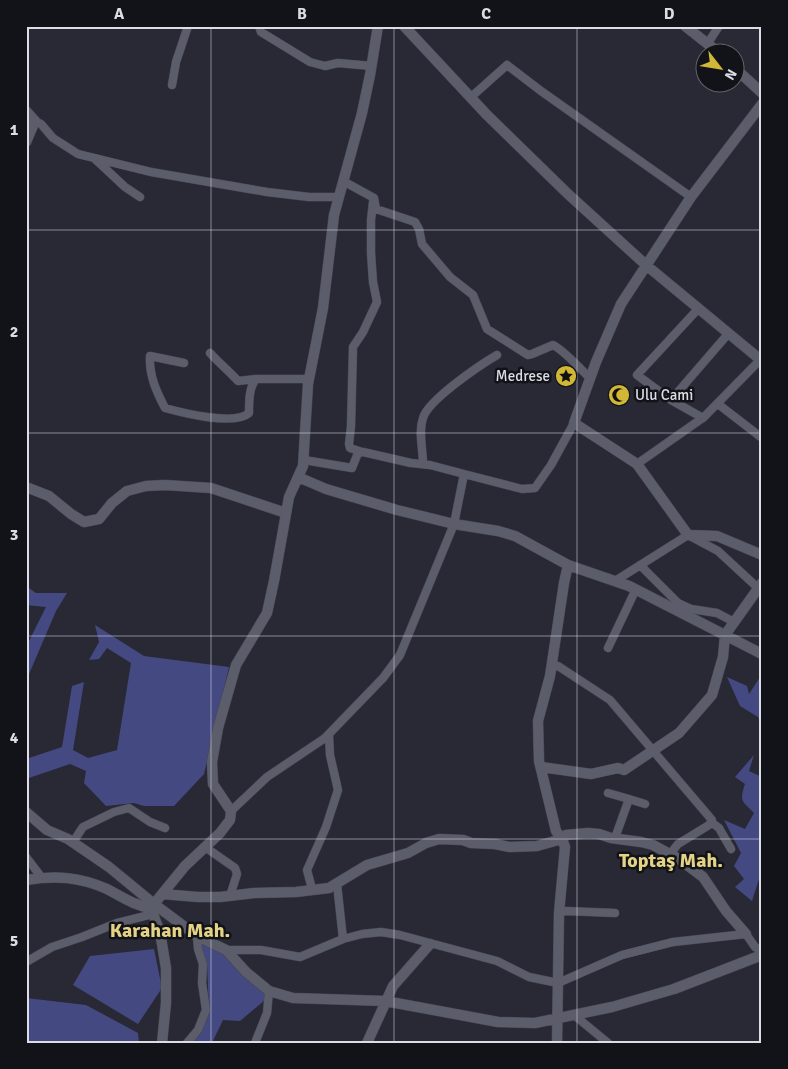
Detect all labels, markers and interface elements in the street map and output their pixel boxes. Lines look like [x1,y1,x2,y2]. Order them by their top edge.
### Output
text: A [114,4,125,24]
text: B [297,4,307,24]
text: C [481,4,491,24]
text: D [664,4,675,24]
north arrow [696,42,746,92]
text: N [721,66,741,83]
text: 1 [10,120,19,140]
text: 2 [10,322,18,342]
place icon: Medrese [554,364,578,388]
place label: Medrese [496,367,550,385]
mosque icon: Ulu Cami [607,383,631,407]
place label: Ulu Cami [635,386,693,404]
text: 3 [10,525,18,545]
text: 4 [10,728,19,748]
district label: Toptaş Mah. [619,848,723,873]
district label: Karahan Mah. [110,918,230,943]
text: 5 [10,931,18,951]

